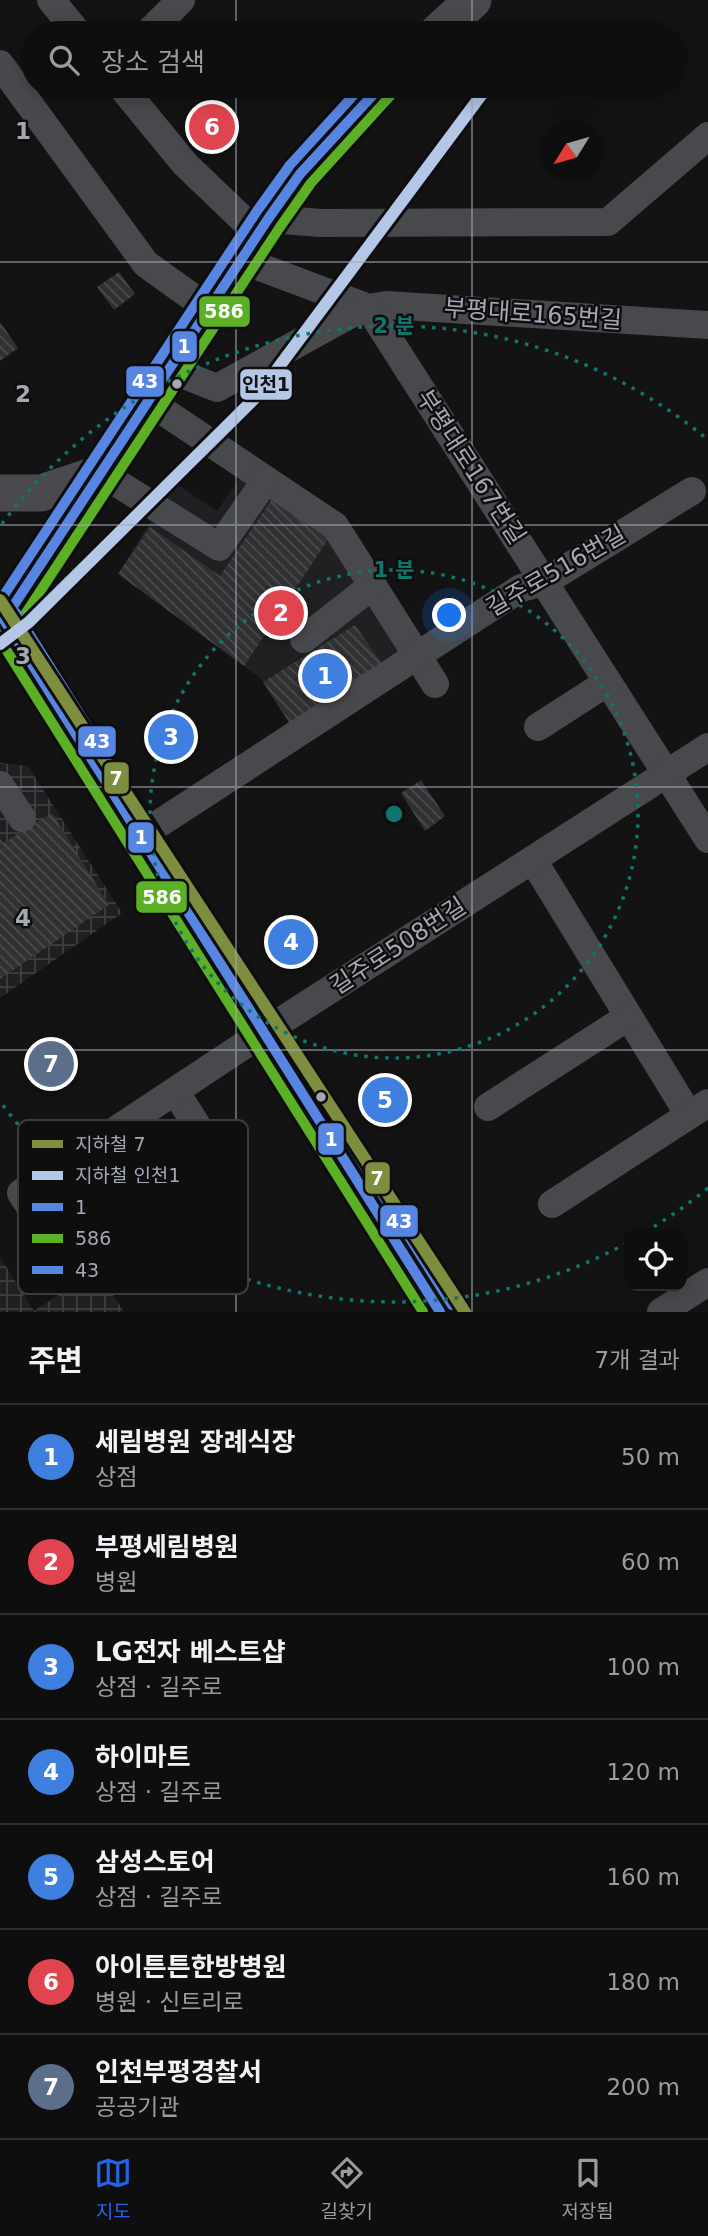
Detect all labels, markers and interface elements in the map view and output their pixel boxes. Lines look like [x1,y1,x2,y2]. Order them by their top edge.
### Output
search box [21,21,687,98]
icon: search [45,41,83,79]
text: 장소 검색 [101,47,205,77]
pin: 6 [189,101,235,153]
text: 1 [15,118,31,144]
north arrow [540,119,603,182]
street label: 부평대로165번길 [443,294,623,334]
line badge: 586 [198,295,251,328]
text: 586 [204,300,244,322]
text: 2 분 [373,314,415,338]
line badge: 1 [171,330,198,363]
text: 1 [177,335,191,357]
line badge: 43 [125,365,165,398]
line badge: 인천1 [239,368,293,401]
text: 43 [132,370,158,392]
text: 인천1 [242,373,290,395]
unlabelled marker [170,377,184,391]
text: 2 [15,381,31,407]
street label: 부평대로167번길 [411,385,531,549]
street label: 길주로516번길 [481,520,631,622]
text: 1 분 [373,558,415,582]
pin: 2 [258,587,304,639]
your location [432,598,466,632]
text: 3 [15,643,31,669]
pin: 1 [302,650,348,702]
pin: 3 [148,711,194,763]
line badge: 43 [77,725,117,758]
text: 43 [84,730,110,752]
line badge: 7 [103,761,130,795]
text: 7 [109,767,123,789]
centre of rings [382,802,406,826]
line badge: 1 [127,821,155,854]
text: 1 [134,826,148,848]
line badge: 586 [135,880,188,914]
text: 586 [142,886,182,908]
street label: 길주로508번길 [325,892,471,1000]
text: 4 [15,905,31,931]
pin: 4 [268,916,314,968]
pin: 7 [28,1038,74,1090]
pin: 5 [362,1074,408,1126]
unlabelled marker [314,1090,328,1104]
legend [18,1120,248,1294]
line badge: 1 [317,1122,345,1156]
text: 1 [324,1128,338,1150]
text: 지하철 7 [75,1133,146,1155]
line badge: 7 [364,1161,391,1195]
text: 지하철 인천1 [75,1164,181,1186]
text: 7 [370,1167,384,1189]
text: 1 [75,1196,87,1218]
line badge: 43 [379,1204,419,1238]
text: 43 [386,1210,412,1232]
text: 586 [75,1227,111,1249]
map controls [624,1228,687,1291]
button: locate [624,1228,687,1291]
text: 43 [75,1259,99,1281]
text: 주변 [28,1343,83,1378]
text: 7개 결과 [595,1347,680,1373]
text: 세림병원 장례식장 [95,1427,295,1457]
text: 1 [43,1444,59,1470]
text: 50 m [621,1444,680,1470]
text: 상점 [95,1464,137,1490]
text: 부평세림병원 [95,1532,239,1562]
text: 2 [43,1549,59,1575]
text: 60 m [621,1549,680,1575]
text: 병원 [95,1569,137,1595]
text: LG전자 베스트샵 [95,1637,285,1667]
text: 3 [43,1654,59,1680]
text: 100 m [606,1654,680,1680]
text: 상점 · 길주로 [95,1674,223,1700]
text: 하이마트 [95,1742,191,1772]
text: 4 [43,1759,59,1785]
text: 120 m [606,1759,680,1785]
text: 상점 · 길주로 [95,1779,223,1805]
text: 삼성스토어 [95,1847,215,1877]
text: 5 [43,1864,59,1890]
text: 160 m [606,1864,680,1890]
text: 상점 · 길주로 [95,1884,223,1910]
text: 아이튼튼한방병원 [95,1952,286,1982]
text: 6 [43,1969,59,1995]
text: 180 m [606,1969,680,1995]
text: 병원 · 신트리로 [95,1989,244,2015]
text: 인천부평경찰서 [95,2057,262,2087]
text: 7 [43,2074,59,2100]
text: 200 m [606,2074,680,2100]
text: 공공기관 [95,2094,180,2120]
tab: 지도 [94,2154,132,2223]
tab: 길찾기 [321,2154,373,2223]
tab: 저장됨 [561,2154,614,2223]

